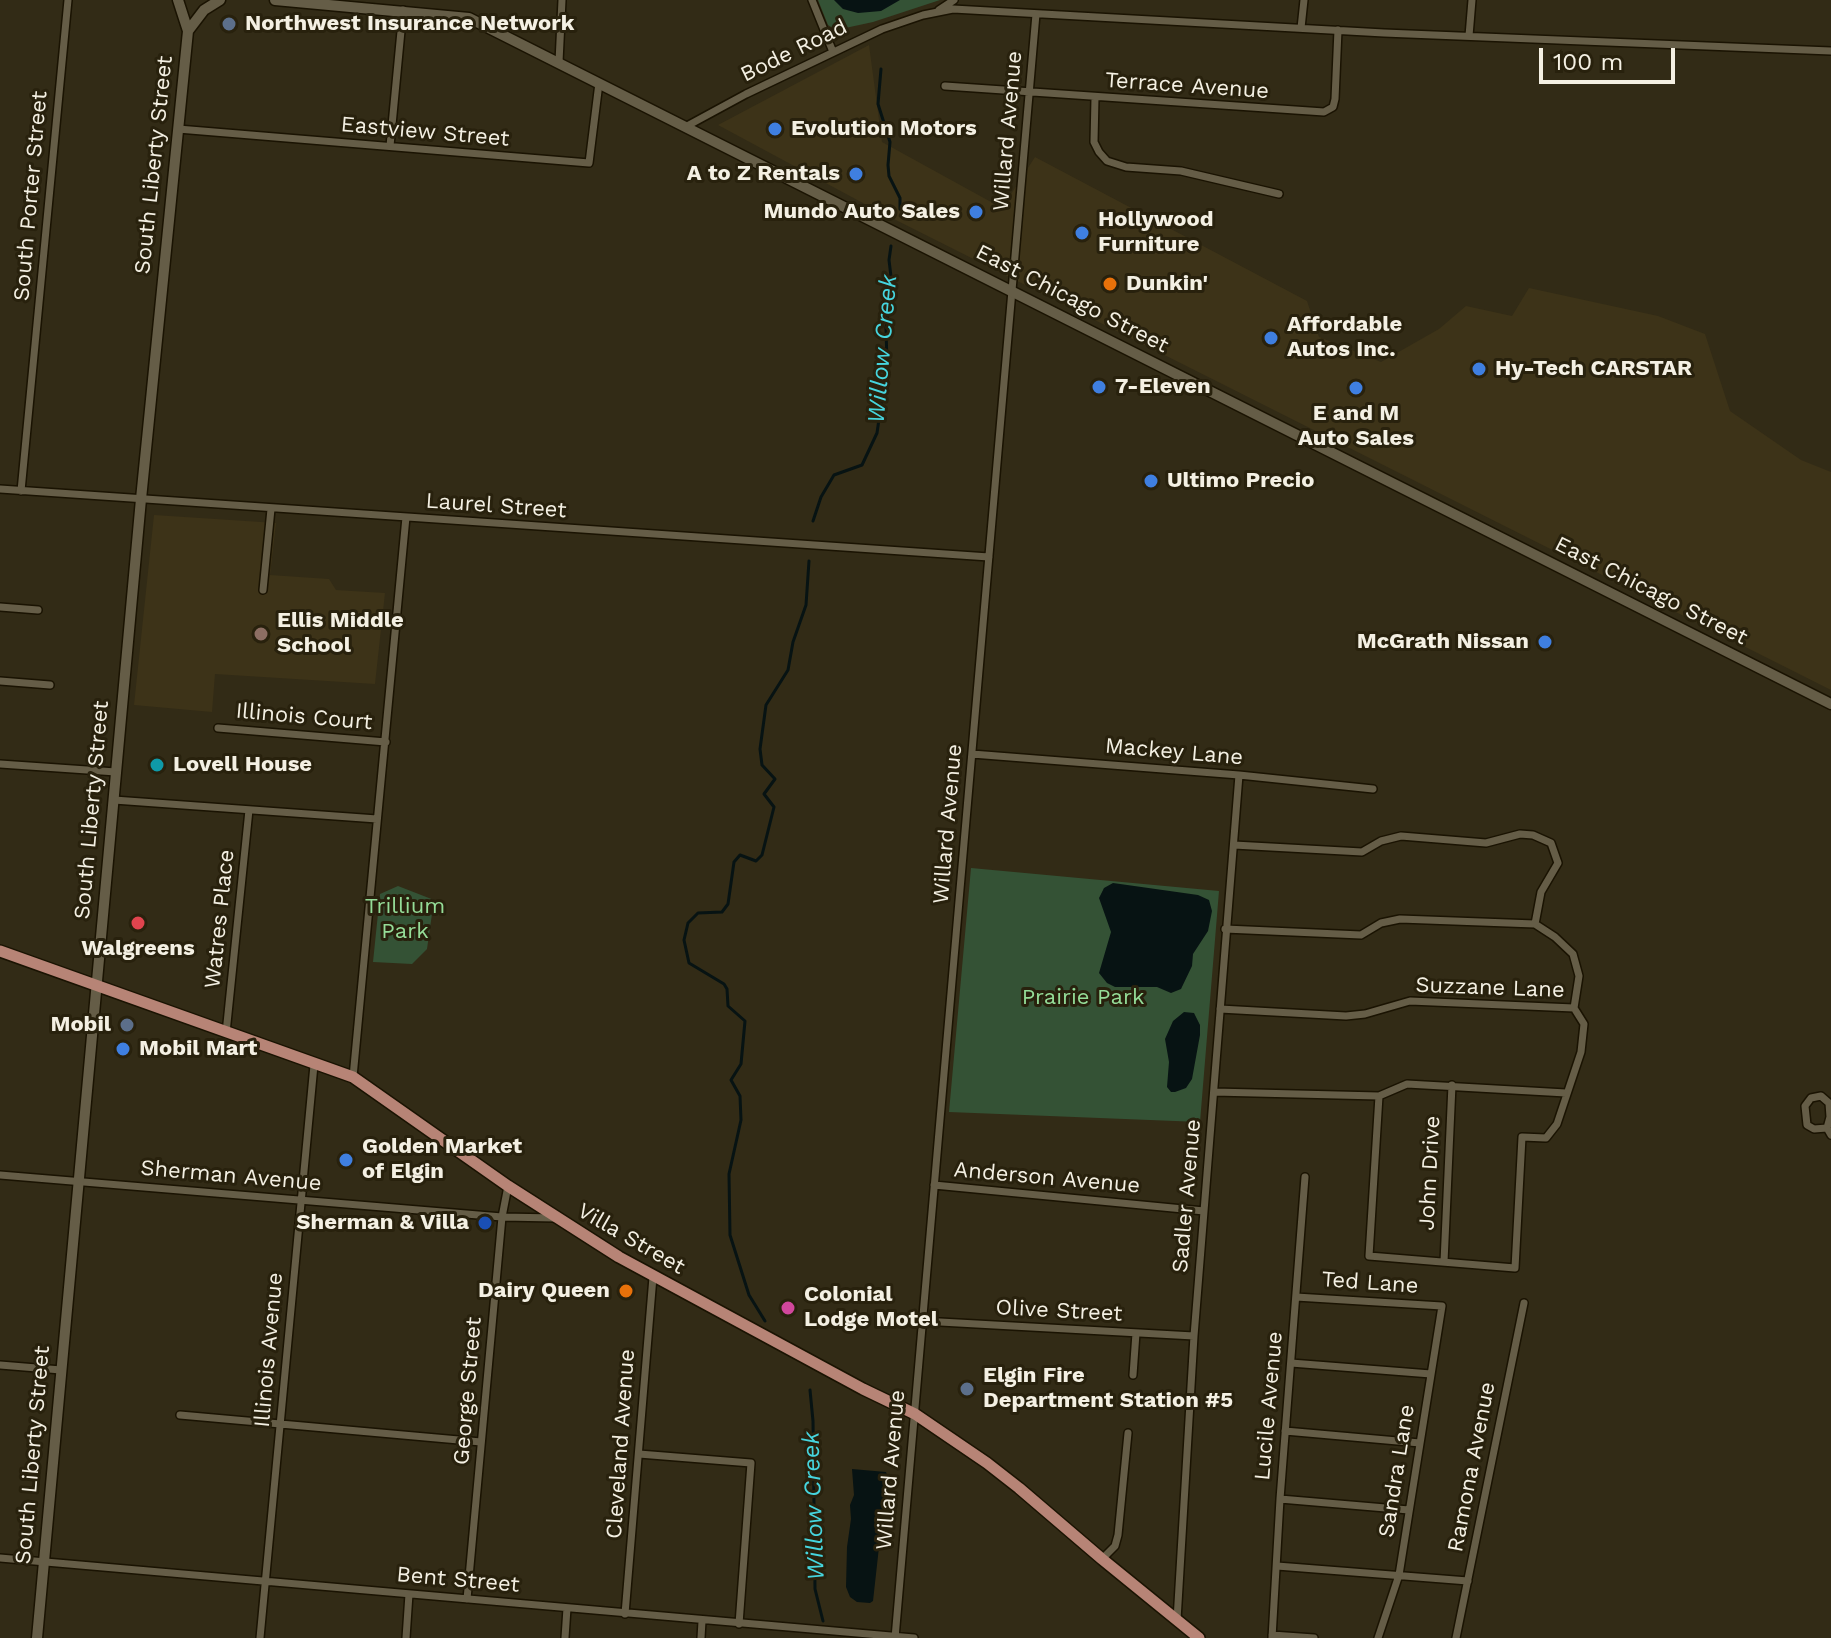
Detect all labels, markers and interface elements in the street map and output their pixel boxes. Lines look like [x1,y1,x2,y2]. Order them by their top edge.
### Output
place label: Northwest Insurance Network [245,11,574,37]
street label: Bode Road [736,14,852,88]
marker: Northwest Insurance Network [220,15,238,33]
scale bar [1543,32,1679,82]
text: 100 m [1553,48,1623,76]
street label: Willard Avenue [988,50,1028,212]
street label: South Liberty Street [129,55,179,275]
street label: Terrace Avenue [1104,67,1270,105]
street label: South Porter Street [9,90,53,302]
street label: Eastview Street [340,111,510,153]
place label: Evolution Motors [791,116,977,142]
marker: Evolution Motors [766,120,784,138]
place label: A to Z Rentals [687,161,840,187]
marker: A to Z Rentals [847,165,865,183]
place label: Mundo Auto Sales [764,199,960,225]
marker: Mundo Auto Sales [967,203,985,221]
place label: Hollywood Furniture [1098,207,1214,258]
marker: Hollywood Furniture [1073,224,1091,242]
street label: East Chicago Street [971,239,1173,359]
place label: Dunkin' [1126,271,1208,297]
water label: Willow Creek [862,273,904,425]
marker: Dunkin' [1101,275,1119,293]
place label: Affordable Autos Inc. [1287,312,1402,364]
marker: Affordable Autos Inc. [1262,329,1280,347]
place label: Hy-Tech CARSTAR [1495,356,1692,382]
marker: Hy-Tech CARSTAR [1470,360,1488,378]
place label: 7-Eleven [1115,374,1211,400]
marker: 7-Eleven [1090,378,1108,396]
marker: E and M Auto Sales [1347,379,1365,397]
place label: E and M Auto Sales [1298,401,1414,452]
place label: Ultimo Precio [1167,468,1314,494]
marker: Ultimo Precio [1142,472,1160,490]
street label: Laurel Street [425,488,567,524]
street label: East Chicago Street [1550,531,1752,651]
place label: Ellis Middle School [277,608,404,660]
marker: Ellis Middle School [252,625,270,643]
place label: McGrath Nissan [1357,629,1529,655]
marker: McGrath Nissan [1536,633,1554,651]
street label: Illinois Court [235,698,373,736]
street label: South Liberty Street [69,700,115,920]
street label: Mackey Lane [1104,733,1244,771]
street label: Willard Avenue [928,743,968,905]
place label: Lovell House [173,752,312,778]
marker: Lovell House [148,756,166,774]
street label: Watres Place [200,848,240,990]
park label: Trillium Park [365,894,445,946]
marker: Walgreens [129,914,147,932]
place label: Walgreens [81,936,195,962]
street label: Suzzane Lane [1415,972,1565,1004]
park label: Prairie Park [1022,985,1144,1011]
place label: Mobil [50,1012,111,1038]
marker: Mobil [118,1016,136,1034]
place label: Mobil Mart [139,1036,257,1062]
marker: Mobil Mart [114,1040,132,1058]
street label: John Drive [1414,1115,1446,1231]
street label: Sadler Avenue [1167,1118,1207,1274]
place label: Golden Market of Elgin [362,1134,522,1186]
marker: Golden Market of Elgin [337,1151,355,1169]
street label: Sherman Avenue [139,1155,323,1197]
street label: Anderson Avenue [953,1157,1141,1199]
street label: Villa Street [573,1198,689,1280]
place label: Sherman & Villa [296,1210,469,1236]
marker: Sherman & Villa [476,1214,494,1232]
street label: Ted Lane [1321,1266,1419,1300]
street label: Illinois Avenue [249,1272,289,1428]
place label: Dairy Queen [478,1278,610,1304]
marker: Dairy Queen [617,1282,635,1300]
place label: Colonial Lodge Motel [804,1282,938,1334]
street label: Olive Street [995,1294,1123,1328]
marker: Colonial Lodge Motel [779,1299,797,1317]
street label: George Street [448,1316,488,1466]
street label: Lucile Avenue [1249,1330,1289,1482]
street label: South Liberty Street [10,1345,56,1565]
street label: Cleveland Avenue [601,1348,641,1540]
place label: Elgin Fire Department Station #5 [983,1363,1233,1414]
marker: Elgin Fire Department Station #5 [958,1380,976,1398]
street label: Ramona Avenue [1443,1380,1501,1554]
street label: Willard Avenue [871,1389,911,1551]
street label: Sandra Lane [1373,1403,1421,1539]
water label: Willow Creek [797,1431,831,1581]
street label: Bent Street [395,1561,521,1599]

